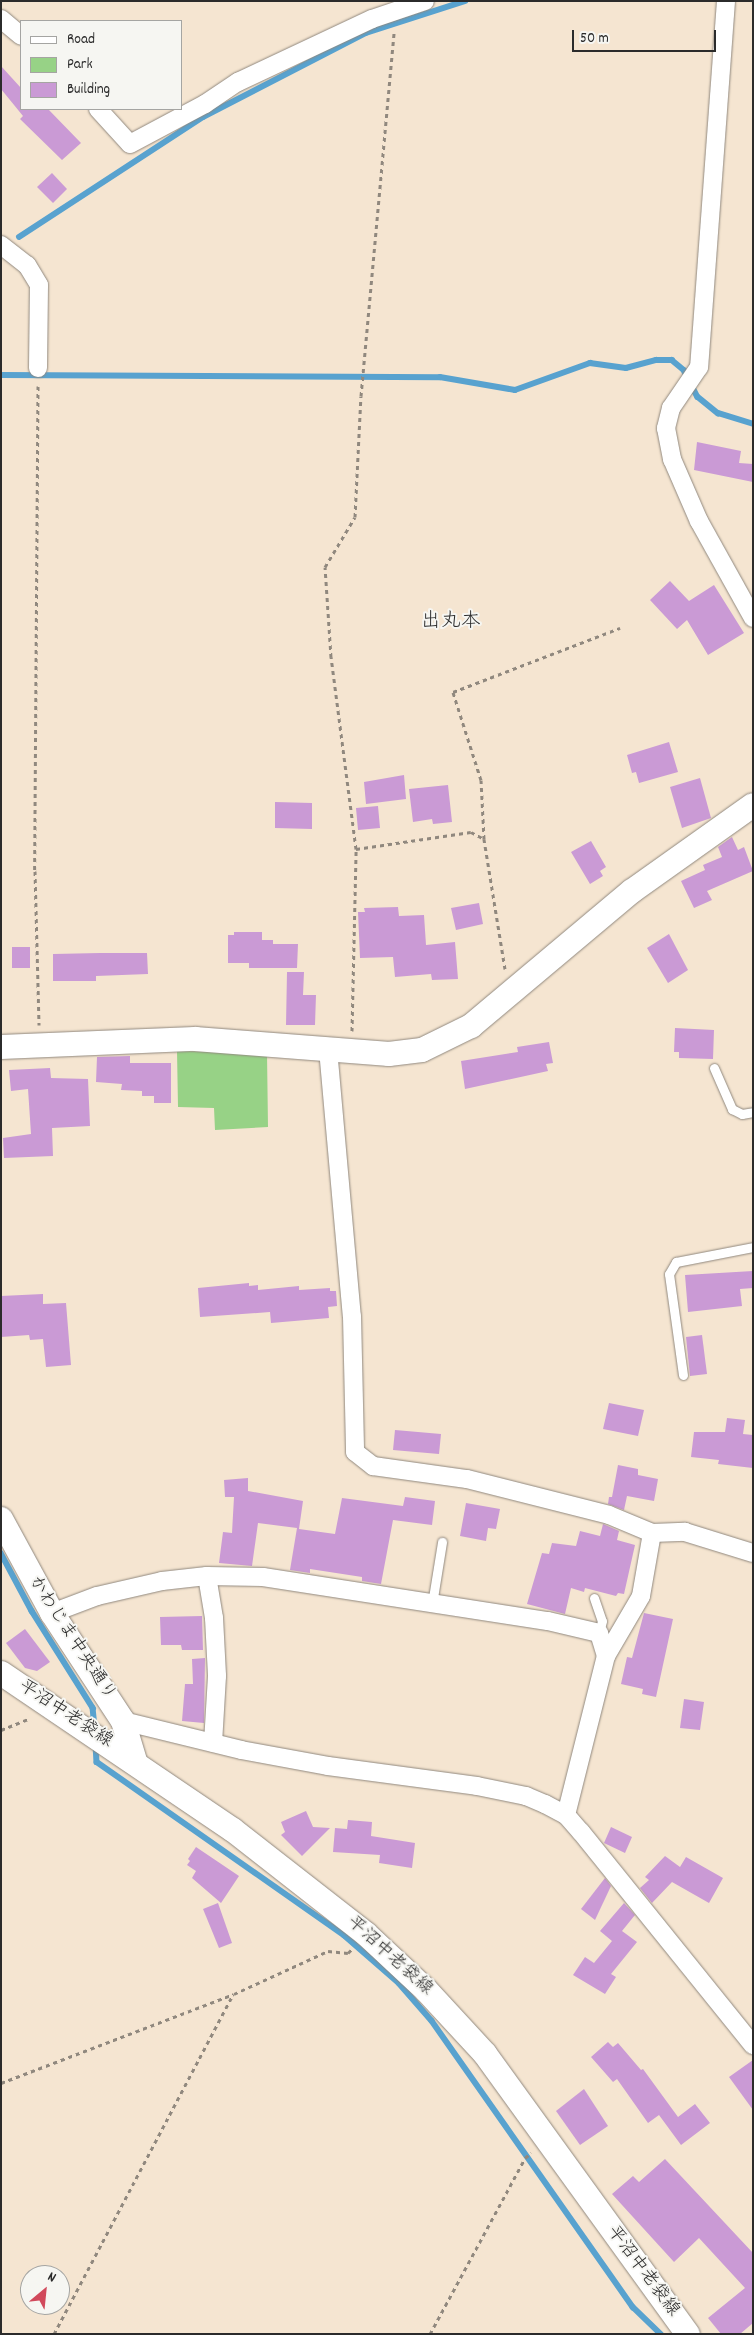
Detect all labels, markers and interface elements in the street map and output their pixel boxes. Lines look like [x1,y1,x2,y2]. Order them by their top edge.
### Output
legend [20,20,182,110]
scale bar [574,20,718,52]
text: 50 m [580,28,609,50]
text: Road [67,29,95,51]
text: Park [67,54,93,76]
text: Building [67,79,110,101]
district label: 出丸本 [421,610,481,634]
street label: かわじま中央通り [23,1573,119,1705]
street label: 平沼中老袋線 [14,1677,116,1753]
street label: 平沼中老袋線 [342,1913,436,2001]
street label: 平沼中老袋線 [601,2222,683,2322]
north arrow [20,2265,70,2315]
text: N [44,2267,59,2288]

